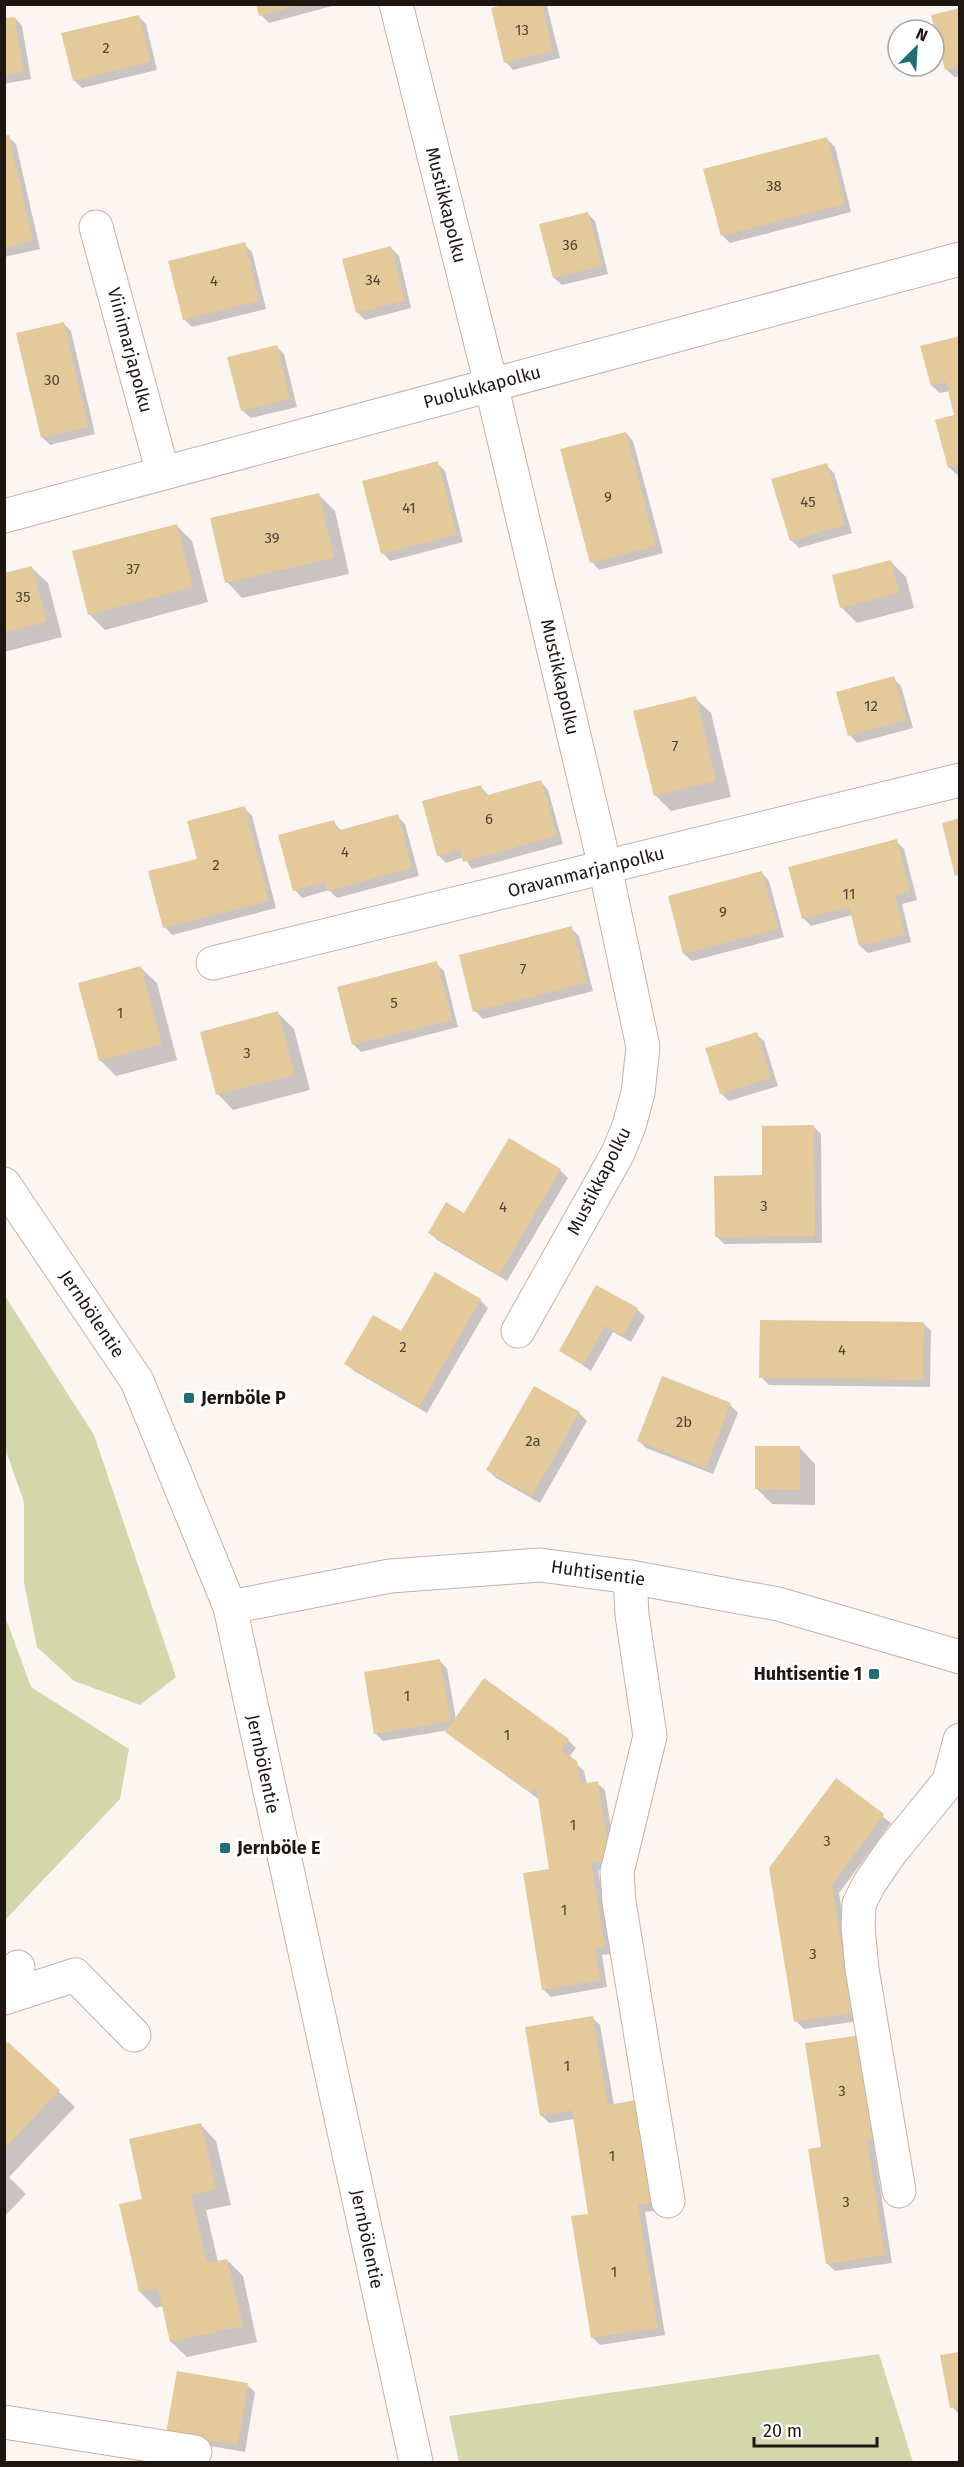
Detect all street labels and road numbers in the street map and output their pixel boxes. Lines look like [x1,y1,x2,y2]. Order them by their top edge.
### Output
street label: Mustikkapolku [421,145,471,265]
street label: Viinimarjapolku [103,285,157,415]
street label: Puolukkapolku [421,361,543,413]
street label: Mustikkapolku [536,617,584,737]
street label: Oravanmarjanpolku [505,842,667,902]
street label: Mustikkapolku [562,1123,636,1239]
street label: Jernbölentie [55,1266,129,1362]
street label: Huhtisentie [549,1555,647,1591]
street label: Jernbölentie [242,1712,284,1816]
street label: Jernbölentie [346,2187,388,2291]

